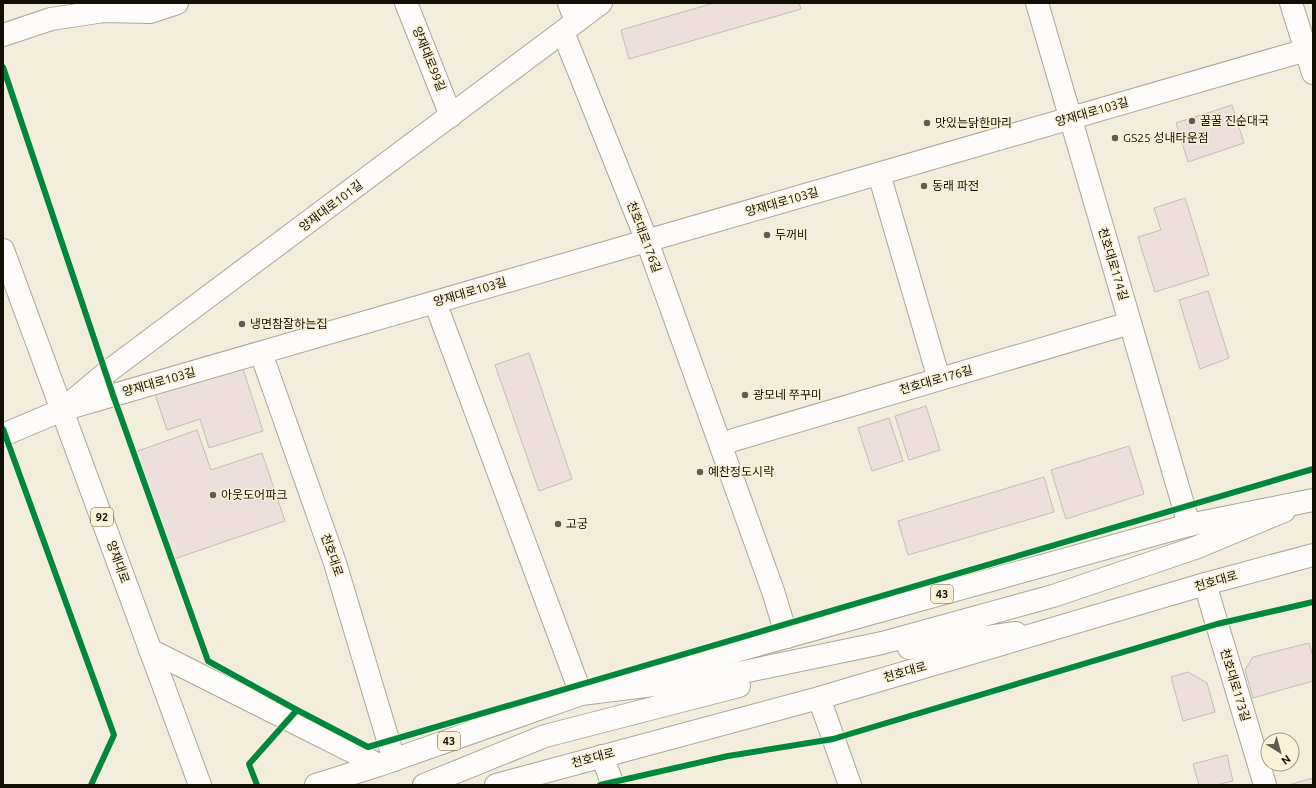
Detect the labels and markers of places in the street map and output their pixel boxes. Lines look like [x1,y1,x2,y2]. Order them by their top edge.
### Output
place label: 꿀꿀 진순대국 [1200,114,1269,127]
place label: 맛있는닭한마리 [935,116,1012,129]
marker: 꿀꿀 진순대국 [1187,116,1197,126]
marker: 맛있는닭한마리 [922,118,932,128]
place label: GS25 성내타운점 [1123,131,1209,144]
marker: GS25 성내타운점 [1110,133,1120,143]
place label: 동래 파전 [932,179,979,192]
marker: 동래 파전 [919,181,929,191]
place label: 두꺼비 [775,228,808,241]
marker: 두꺼비 [762,230,772,240]
place label: 냉면참잘하는집 [250,317,327,330]
marker: 냉면참잘하는집 [237,319,247,329]
place label: 광모네 쭈꾸미 [753,388,822,401]
marker: 광모네 쭈꾸미 [740,390,750,400]
place label: 예찬정도시락 [708,465,774,478]
marker: 예찬정도시락 [695,467,705,477]
place label: 아웃도어파크 [221,488,287,501]
marker: 아웃도어파크 [208,490,218,500]
place label: 고궁 [566,517,588,530]
marker: 고궁 [553,519,563,529]

